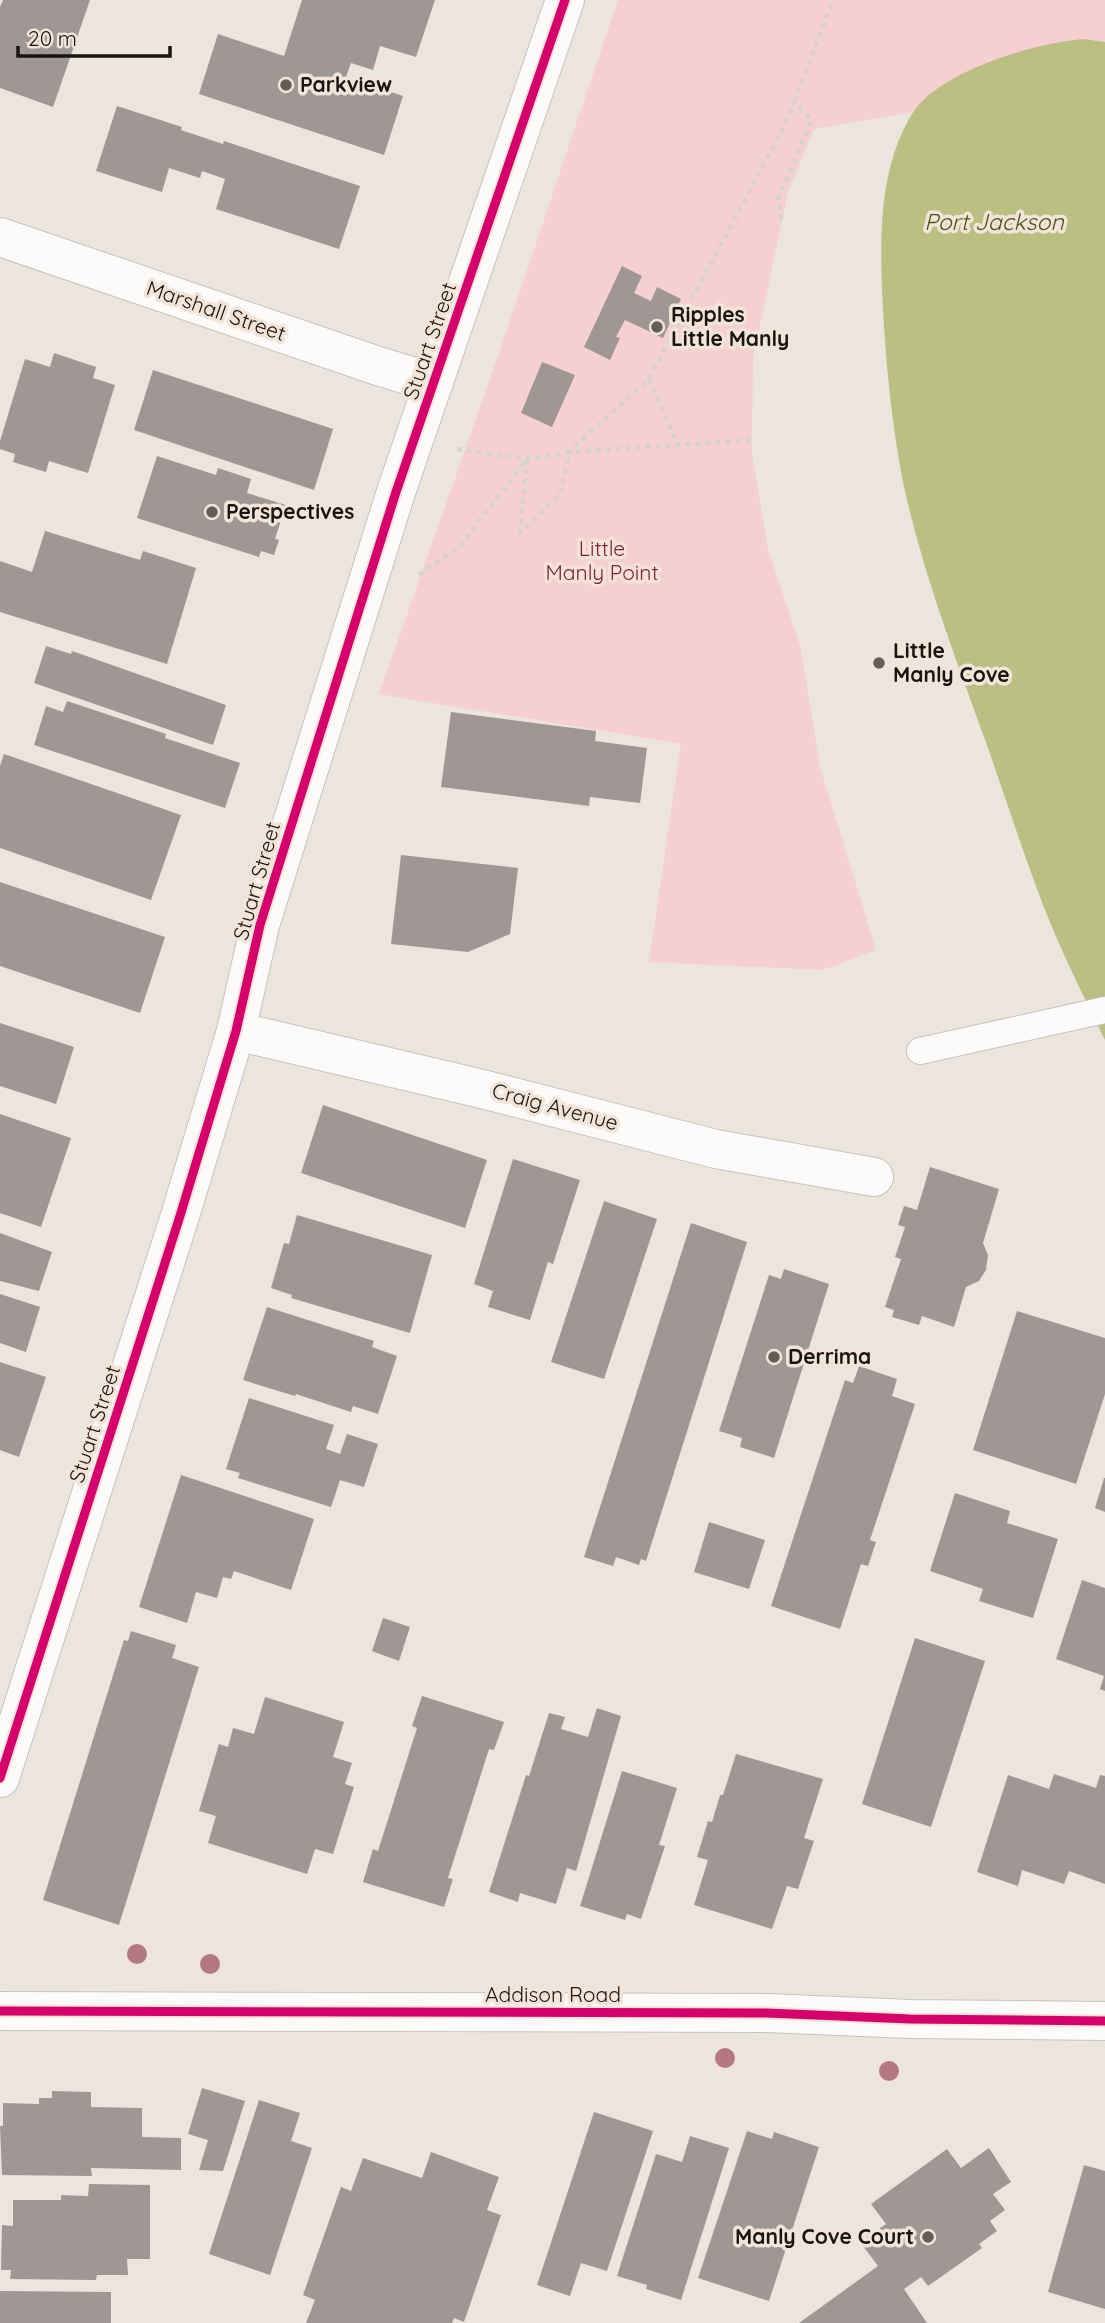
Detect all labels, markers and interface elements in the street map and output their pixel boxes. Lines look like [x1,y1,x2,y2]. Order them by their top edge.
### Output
scale bar [18,14,170,58]
text: 20 m [28,25,77,51]
place label: Parkview [300,71,392,97]
marker: Parkview [278,77,294,93]
water label: Port Jackson [924,207,1064,236]
street label: Marshall Street [143,274,289,346]
street label: Stuart Street [397,279,461,403]
place label: Ripples Little Manly [671,301,789,351]
marker: Ripples Little Manly [649,319,665,335]
place label: Perspectives [226,498,354,524]
marker: Perspectives [204,504,220,520]
park label: Little Manly Point [545,535,659,585]
place label: Little Manly Cove [893,637,1010,687]
marker: Little Manly Cove [871,655,887,671]
street label: Stuart Street [227,819,285,943]
street label: Craig Avenue [489,1077,621,1135]
place label: Derrima [788,1343,871,1369]
marker: Derrima [766,1349,782,1365]
street label: Stuart Street [63,1362,125,1486]
street label: Addison Road [485,1981,621,2007]
place label: Manly Cove Court [735,2223,914,2249]
marker: Manly Cove Court [920,2229,936,2245]

